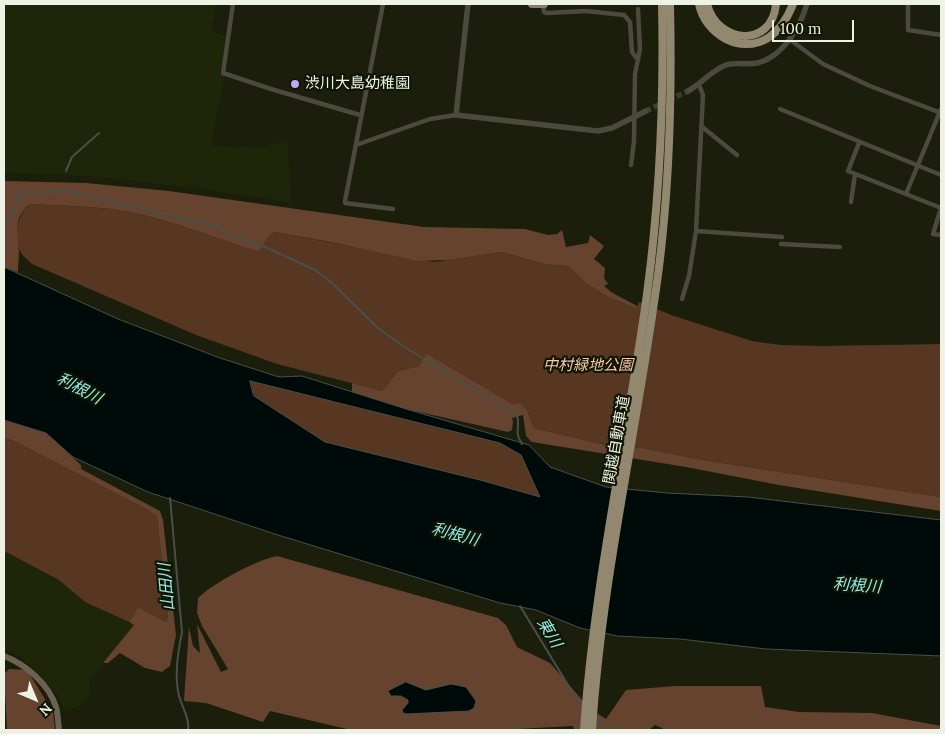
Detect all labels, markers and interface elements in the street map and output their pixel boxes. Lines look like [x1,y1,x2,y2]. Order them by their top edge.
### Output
scale bar [775,10,858,42]
text: 100 m [780,19,821,38]
place label: 渋川大島幼稚園 [305,75,410,93]
marker: 渋川大島幼稚園 [289,78,301,90]
park label: 中村緑地公園 [543,357,633,375]
water label: 利根川 [53,369,105,409]
street label: 関越自動車道 [600,394,634,486]
water label: 利根川 [429,520,481,550]
water label: 山田川 [155,562,179,612]
water label: 利根川 [832,575,882,597]
water label: 東川 [533,614,565,652]
north arrow [10,674,60,724]
text: N [35,699,56,720]

